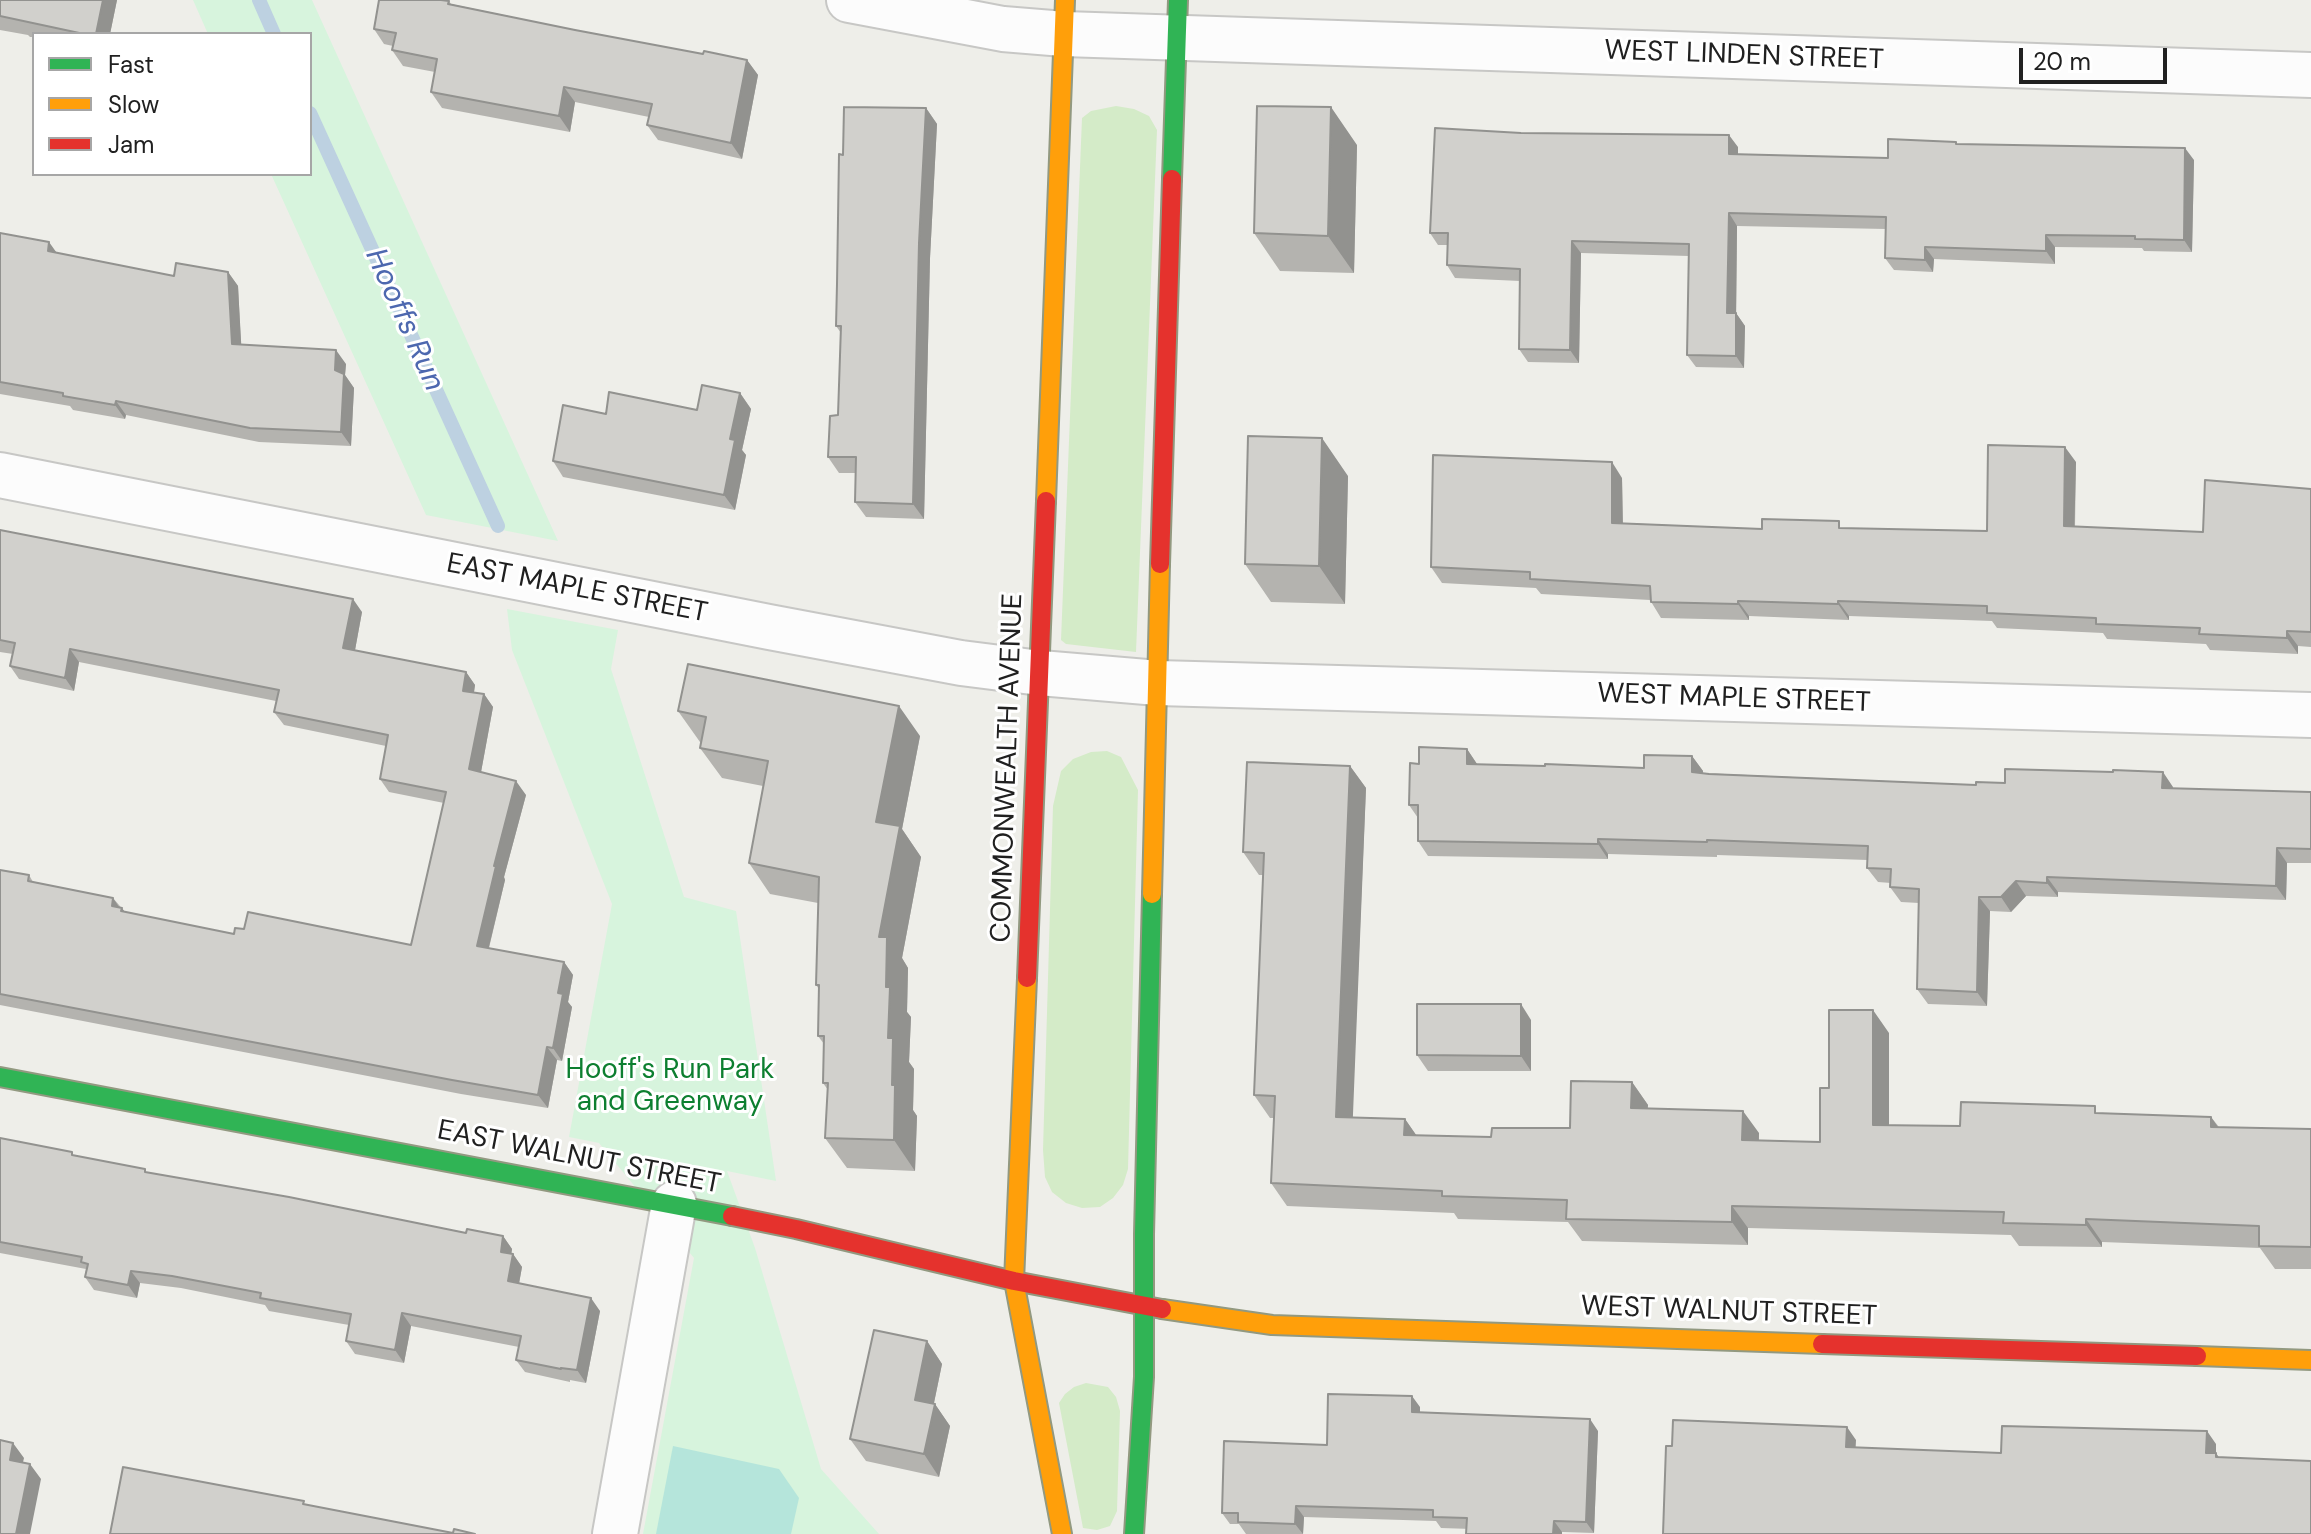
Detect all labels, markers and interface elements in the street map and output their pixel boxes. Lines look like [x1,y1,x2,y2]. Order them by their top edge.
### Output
legend [32,32,312,176]
scale bar [2023,32,2171,82]
street label: WEST LINDEN STREET [1604,34,1884,78]
text: 20 m [2033,46,2091,77]
text: Fast [108,49,154,80]
text: Slow [108,89,159,120]
text: Jam [108,129,154,160]
water label: Hooffs Run [357,243,451,397]
street label: EAST MAPLE STREET [444,547,710,631]
street label: COMMONWEALTH AVENUE [985,593,1031,943]
street label: WEST MAPLE STREET [1597,677,1871,721]
park label: Hooff's Run Park and Greenway [566,1054,774,1120]
street label: EAST WALNUT STREET [434,1114,724,1202]
street label: WEST WALNUT STREET [1580,1290,1878,1334]

